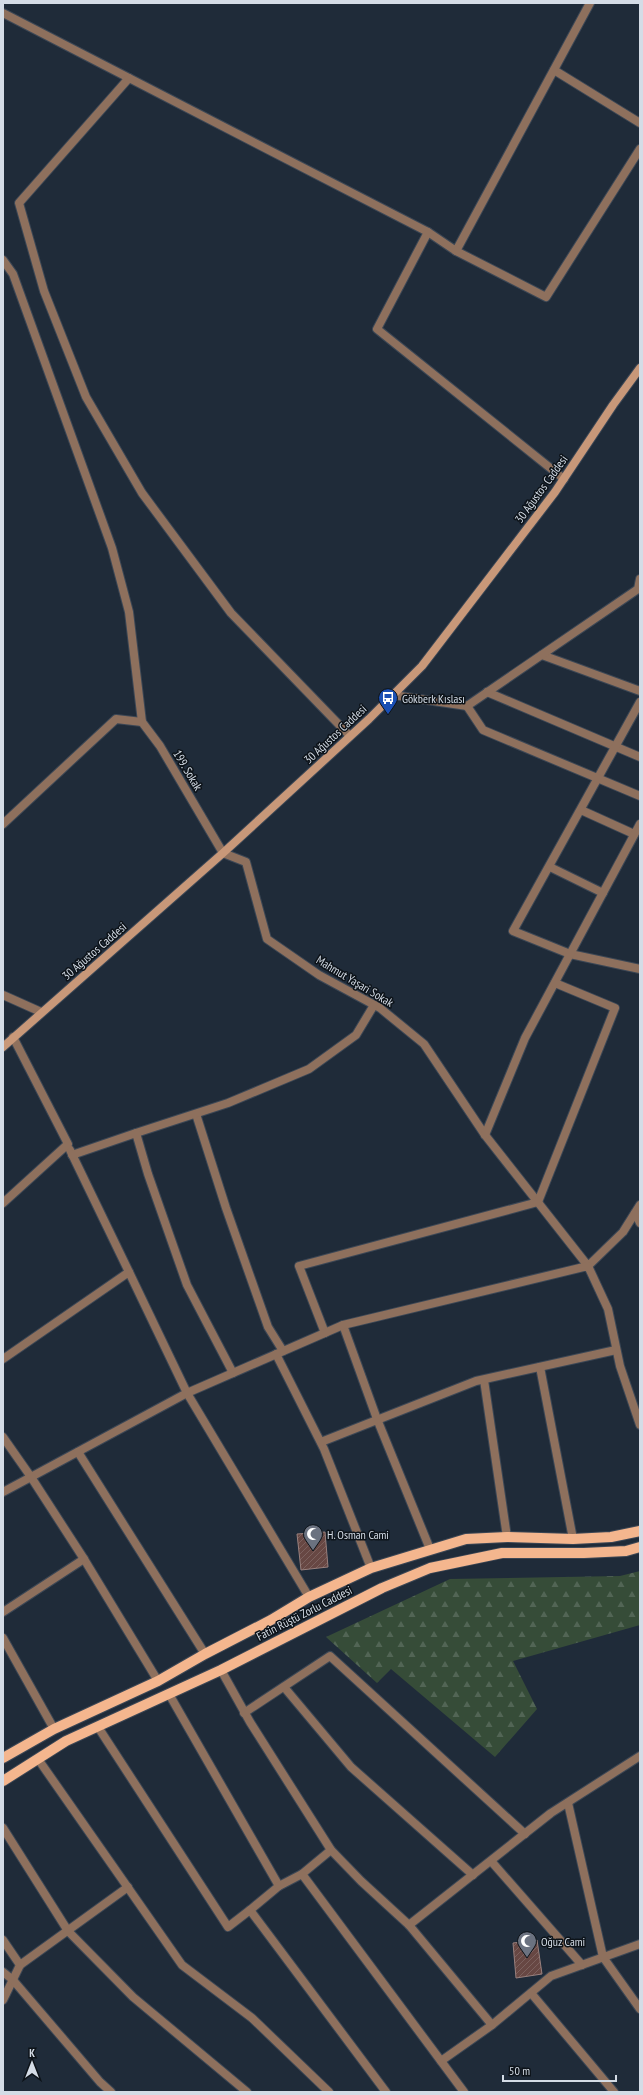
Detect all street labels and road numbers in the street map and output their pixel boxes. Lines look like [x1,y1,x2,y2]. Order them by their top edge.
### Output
street label: 30 Ağustos Caddesi [511,452,571,526]
street label: 30 Ağustos Caddesi [301,701,369,767]
street label: 199. Sokak [170,747,206,793]
street label: 30 Ağustos Caddesi [59,919,129,983]
street label: Mahmut Yaşari Sokak [314,952,397,1010]
street label: Fatin Rüştü Zorlu Caddesi [254,1582,354,1644]

